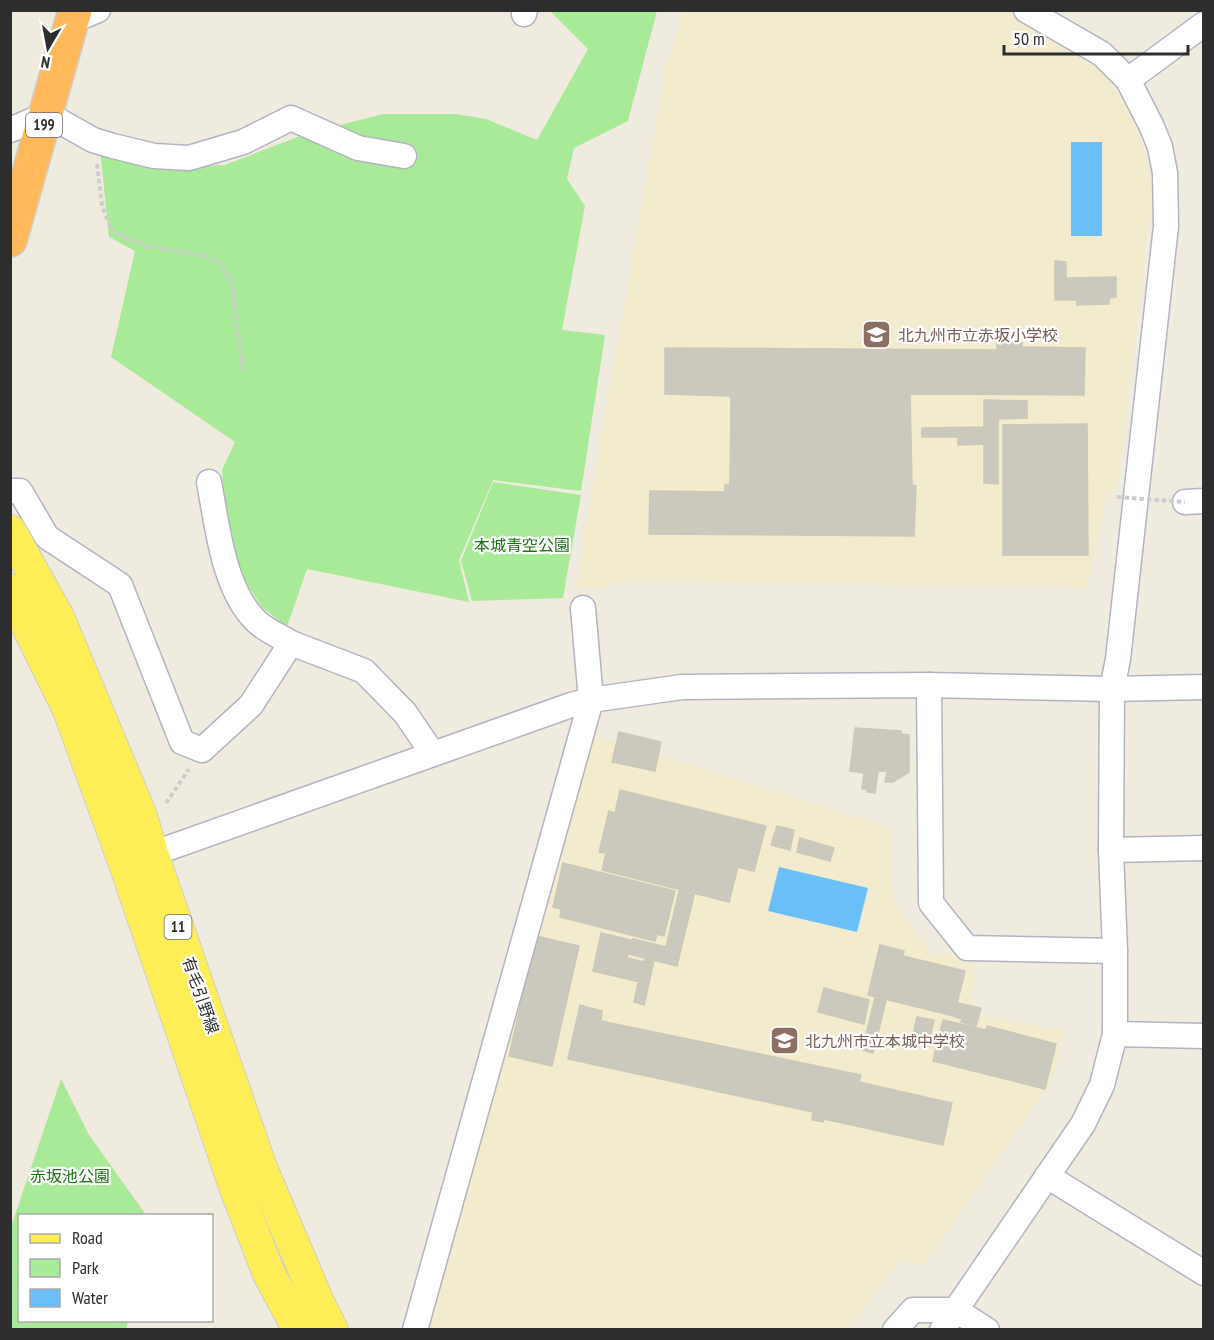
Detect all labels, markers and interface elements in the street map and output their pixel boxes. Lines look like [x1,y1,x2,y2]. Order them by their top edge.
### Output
north arrow [18,18,78,78]
scale bar [1004,18,1188,56]
text: 50 m [1013,27,1045,50]
text: N [39,52,51,73]
road number: 199 [26,113,62,137]
school or university icon: 北九州市立赤坂小学校 [861,319,893,351]
place label: 北九州市立赤坂小学校 [898,325,1058,345]
park label: 本城青空公園 [474,535,570,555]
road number: 11 [164,915,192,939]
street label: 有毛引野線 [179,954,223,1036]
school or university icon: 北九州市立本城中学校 [768,1025,800,1057]
place label: 北九州市立本城中学校 [805,1031,965,1051]
park label: 赤坂池公園 [30,1166,110,1186]
legend [18,1214,213,1322]
text: Road [72,1226,103,1249]
text: Park [72,1256,99,1279]
text: Water [72,1286,108,1309]

